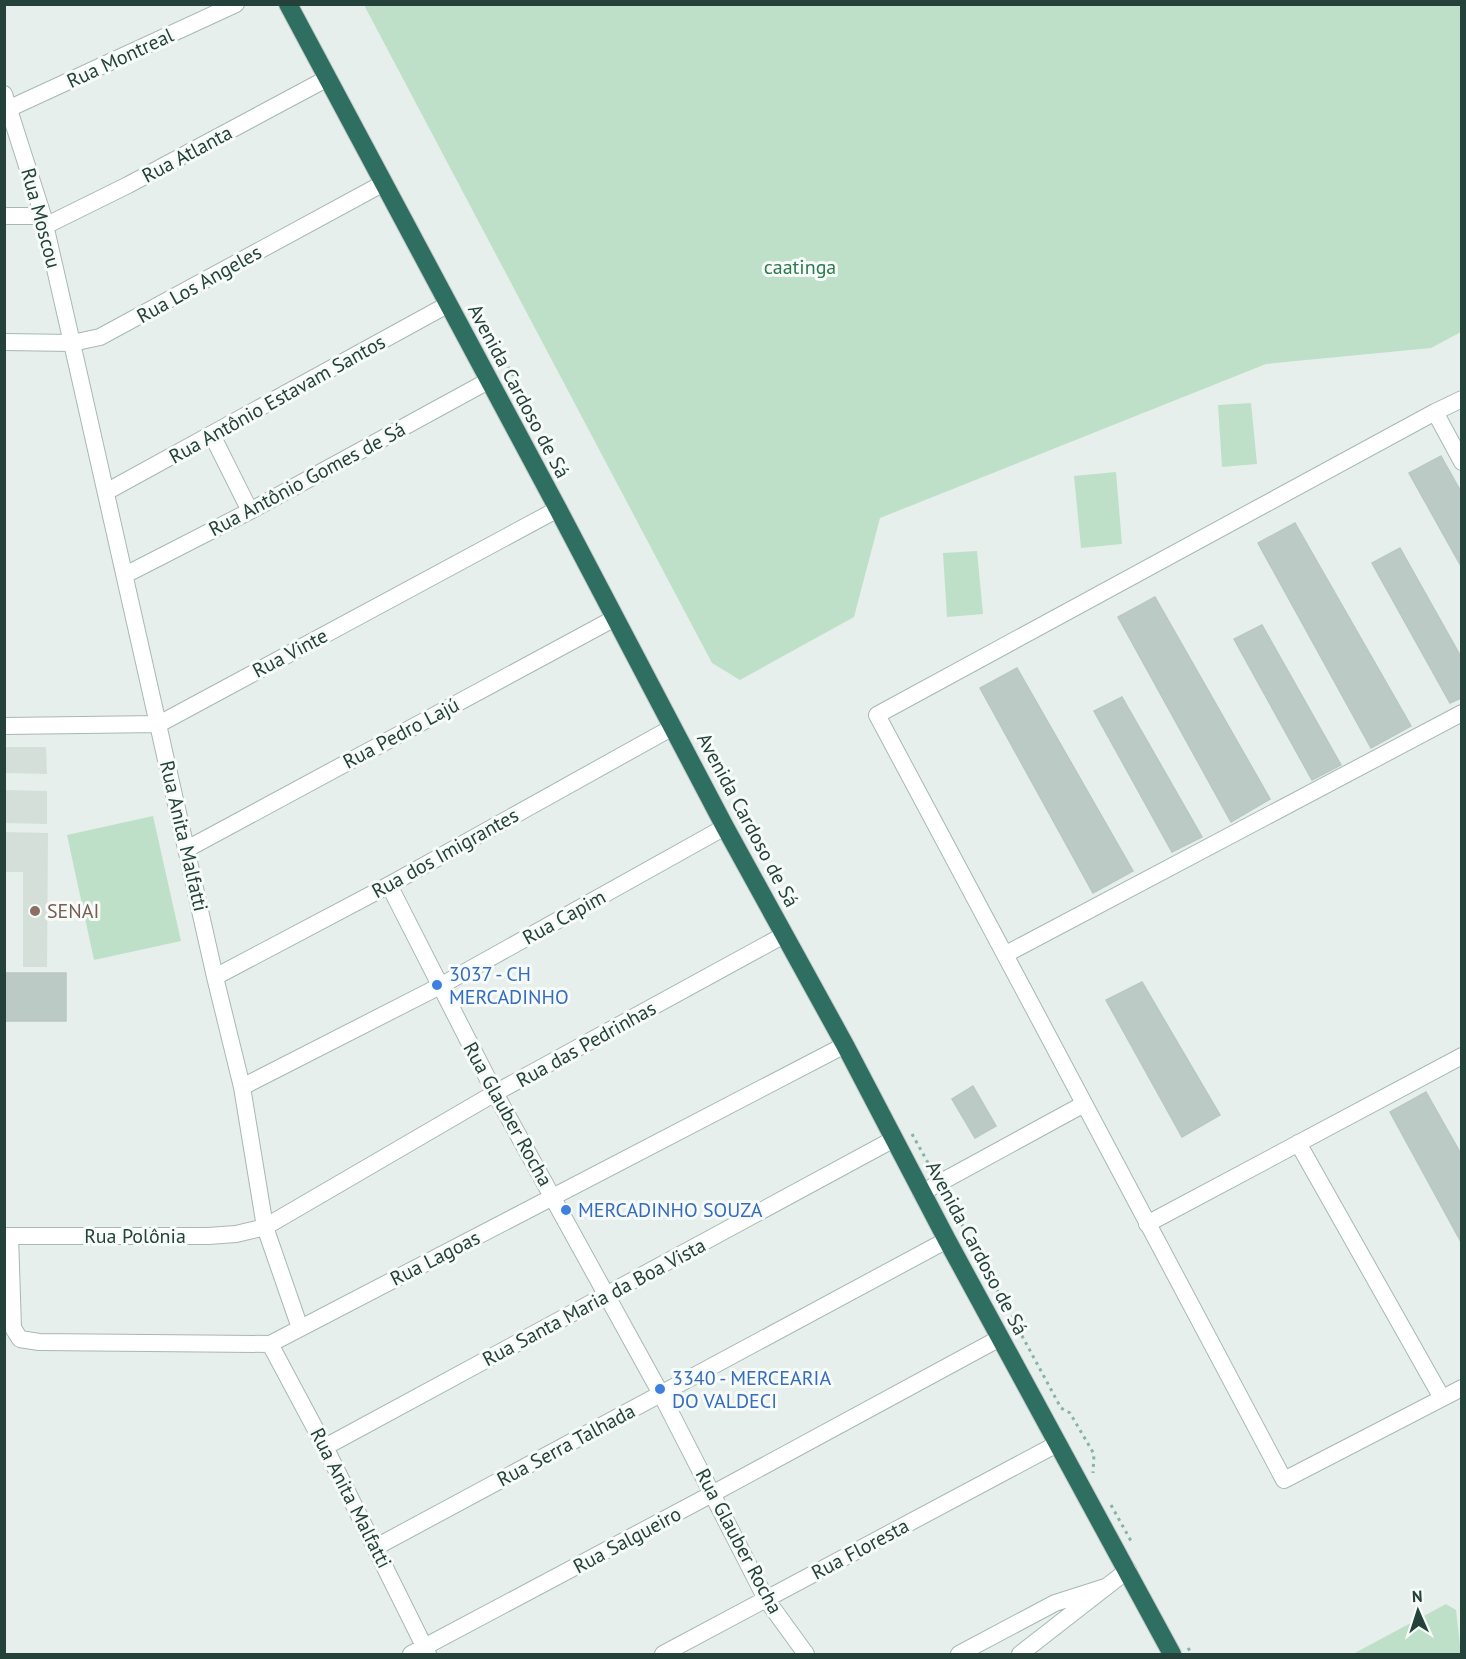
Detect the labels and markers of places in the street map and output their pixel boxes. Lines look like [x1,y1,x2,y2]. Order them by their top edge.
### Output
place label: SENAI [47,898,99,924]
marker: SENAI [28,904,42,918]
place label: 3037 - CH MERCADINHO [449,961,569,1010]
marker: 3037 - CH MERCADINHO [430,978,444,992]
place label: MERCADINHO SOUZA [578,1197,763,1223]
marker: MERCADINHO SOUZA [559,1203,573,1217]
place label: 3340 - MERCEARIA DO VALDECI [672,1365,831,1414]
marker: 3340 - MERCEARIA DO VALDECI [653,1382,667,1396]

